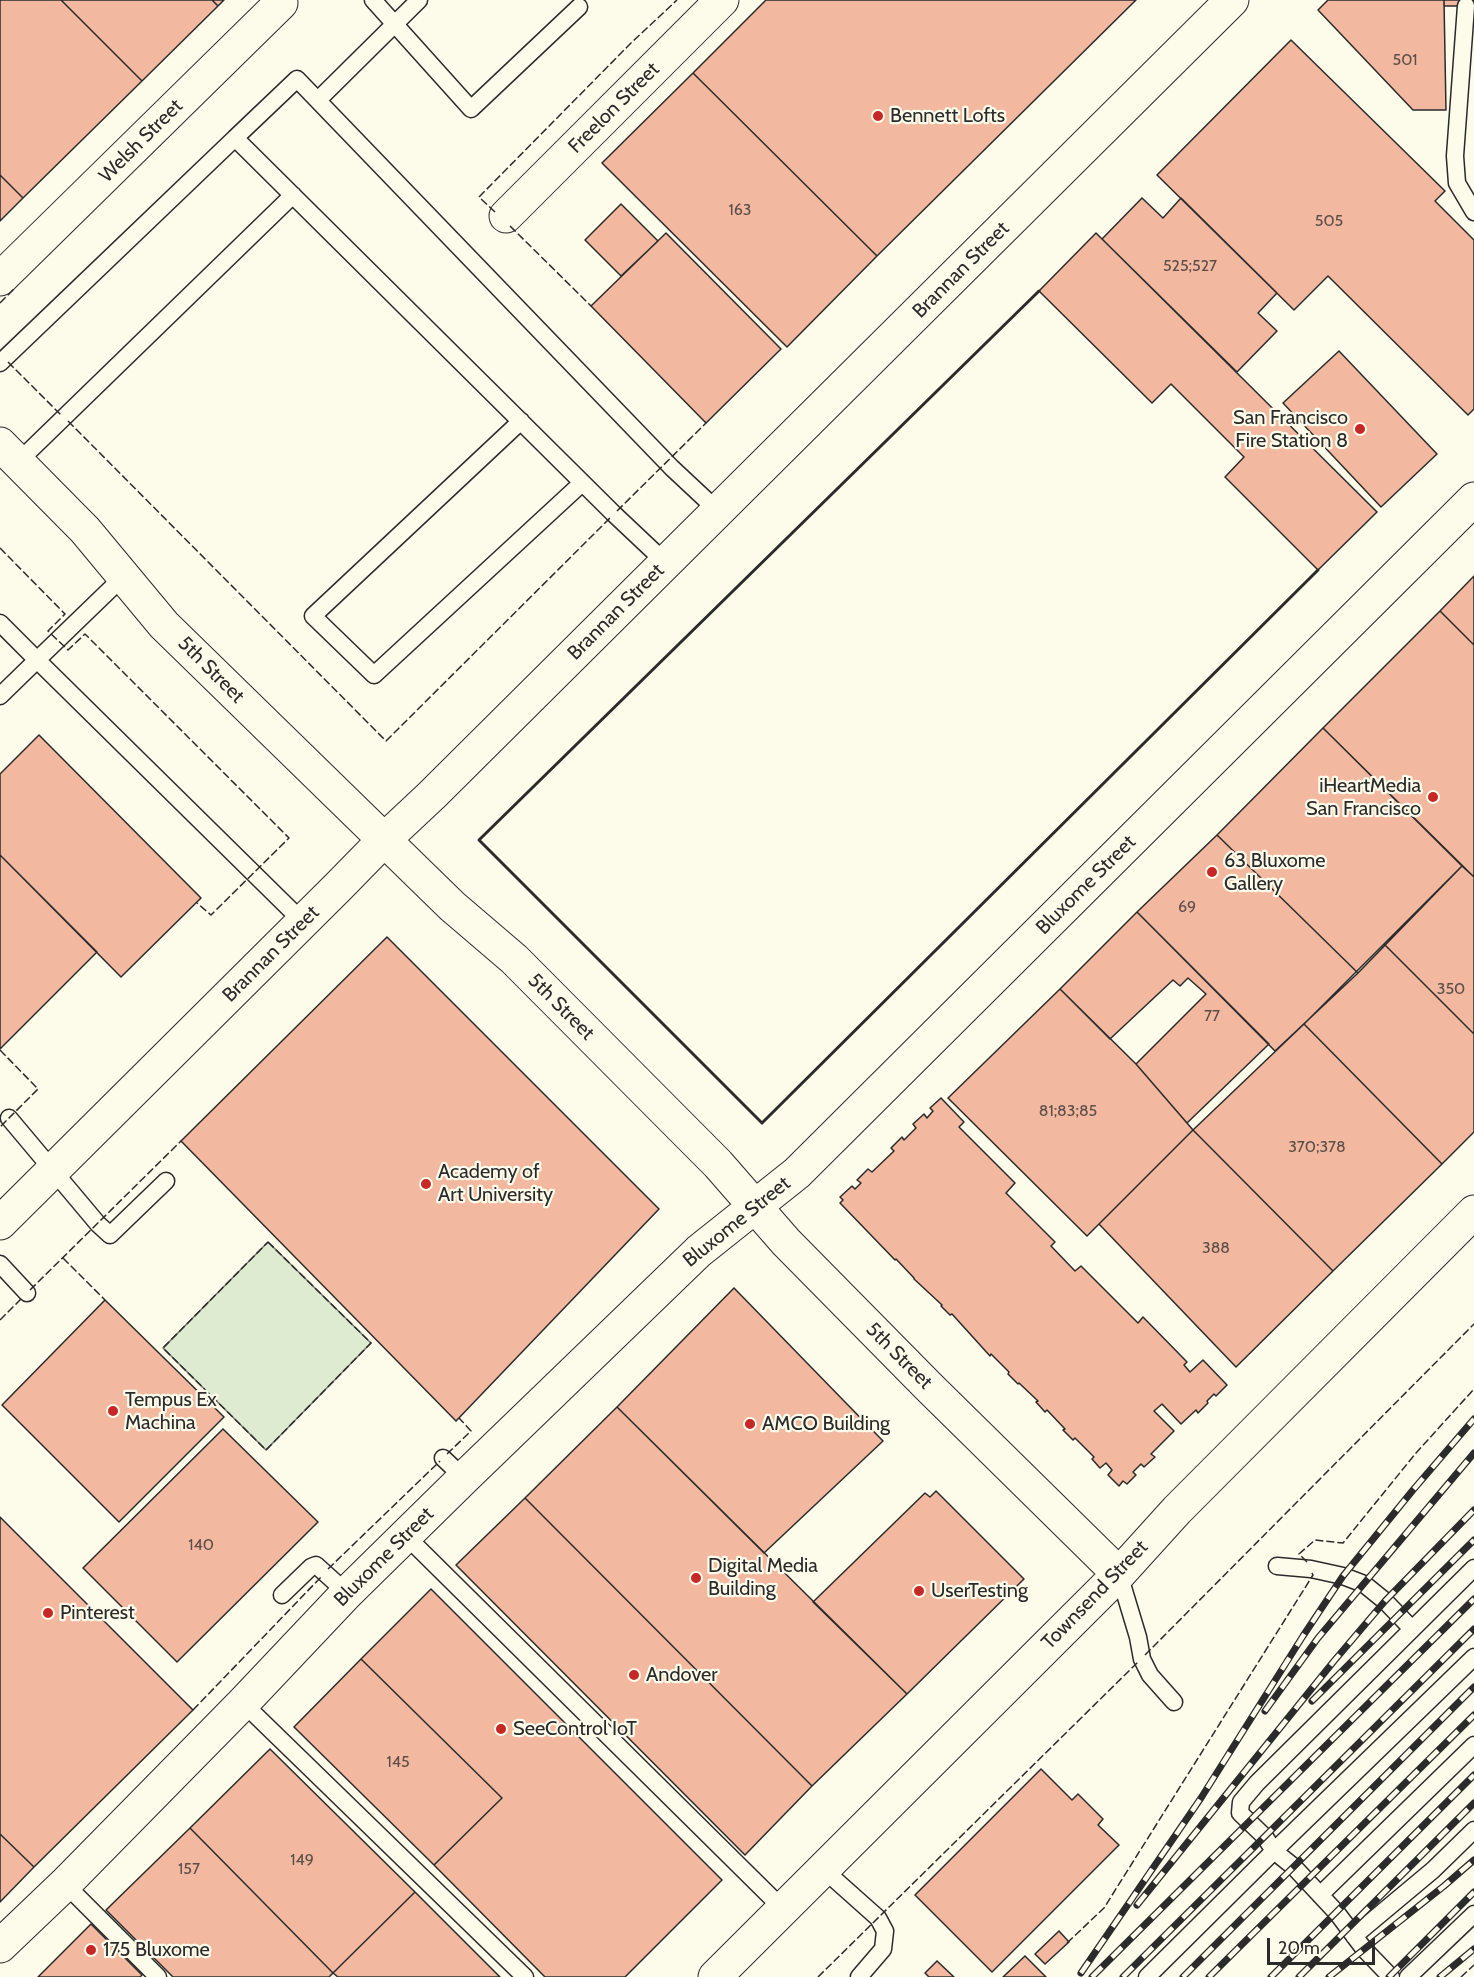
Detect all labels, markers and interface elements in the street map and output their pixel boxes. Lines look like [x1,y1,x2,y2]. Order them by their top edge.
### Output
house number: 501 [1392,50,1418,70]
street label: Freelon Street [564,58,664,158]
street label: Welsh Street [94,94,188,188]
place label: Bennett Lofts [890,104,1005,128]
marker: Bennett Lofts [871,109,885,123]
house number: 163 [729,200,751,220]
house number: 505 [1315,211,1343,231]
street label: Brannan Street [908,217,1014,323]
house number: 525;527 [1163,256,1217,276]
place label: San Francisco Fire Station 8 [1233,406,1348,453]
marker: San Francisco Fire Station 8 [1353,422,1367,436]
street label: Brannan Street [563,559,669,665]
street label: 5th Street [173,632,249,708]
place label: iHeartMedia San Francisco [1306,774,1421,821]
marker: iHeartMedia San Francisco [1426,790,1440,804]
street label: Bluxome Street [1031,830,1141,940]
place label: 63 Bluxome Gallery [1224,849,1326,896]
marker: 63 Bluxome Gallery [1205,865,1219,879]
house number: 69 [1178,897,1196,917]
street label: Brannan Street [218,901,324,1007]
street label: 5th Street [523,969,599,1045]
house number: 350 [1437,979,1465,999]
house number: 77 [1204,1006,1220,1026]
house number: 81;83;85 [1039,1101,1097,1121]
house number: 370;378 [1288,1137,1346,1157]
place label: Academy of Art University [438,1160,553,1207]
street label: Bluxome Street [679,1172,795,1272]
marker: Academy of Art University [419,1177,433,1191]
house number: 388 [1202,1238,1230,1258]
street label: 5th Street [861,1318,937,1394]
place label: Tempus Ex Machina [125,1388,217,1435]
marker: Tempus Ex Machina [106,1404,120,1418]
place label: AMCO Building [762,1412,890,1436]
marker: AMCO Building [743,1417,757,1431]
street label: Bluxome Street [329,1502,439,1612]
house number: 140 [188,1535,214,1555]
street label: Townsend Street [1037,1535,1153,1655]
place label: Digital Media Building [708,1554,818,1601]
marker: Digital Media Building [689,1571,703,1585]
place label: UserTesting [931,1579,1028,1603]
marker: UserTesting [912,1584,926,1598]
place label: Pinterest [60,1601,135,1625]
marker: Pinterest [41,1606,55,1620]
place label: Andover [646,1663,718,1687]
marker: Andover [627,1668,641,1682]
place label: SeeControl IoT [513,1717,637,1741]
marker: SeeControl IoT [494,1722,508,1736]
house number: 145 [386,1752,410,1772]
house number: 149 [290,1850,314,1870]
house number: 157 [178,1859,200,1879]
scale bar [1270,1926,1378,1964]
text: 20 m [1278,1937,1320,1959]
place label: 175 Bluxome [103,1938,210,1962]
marker: 175 Bluxome [84,1943,98,1957]

